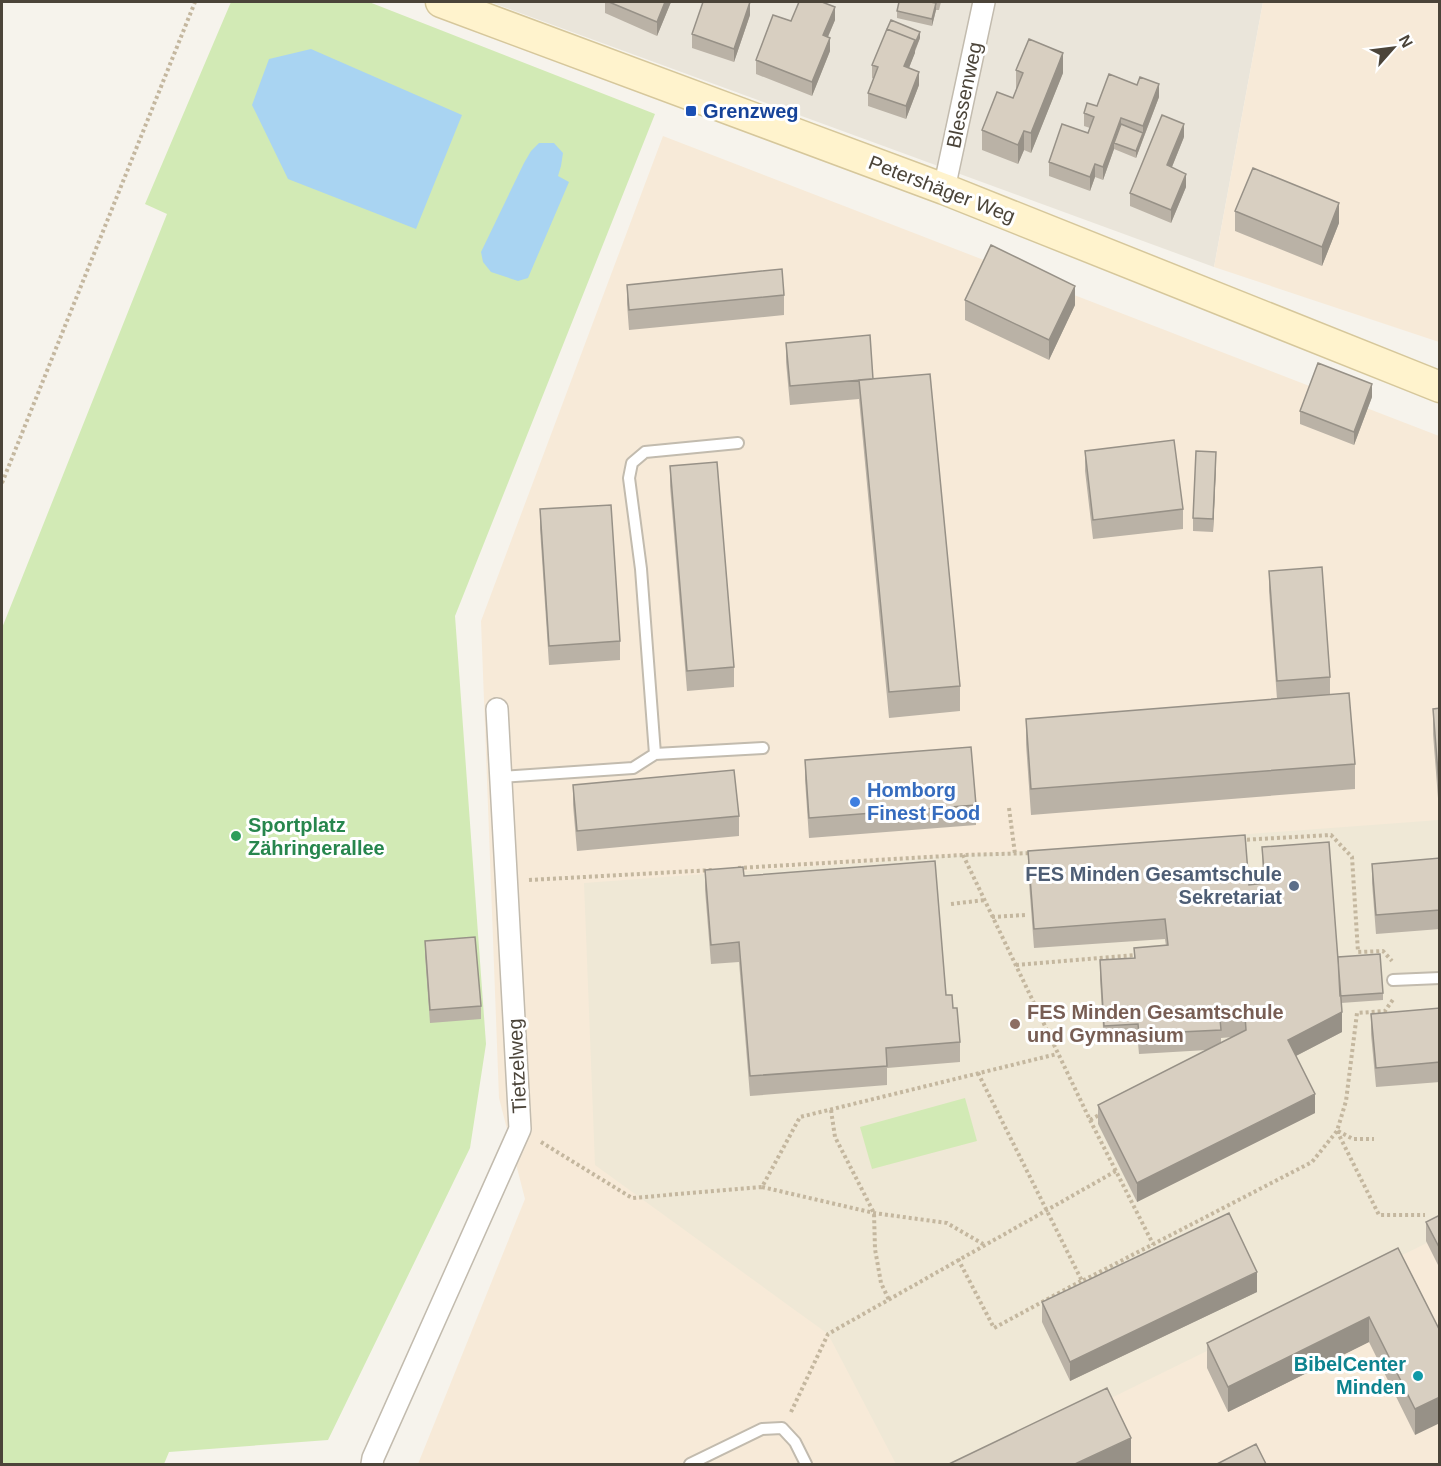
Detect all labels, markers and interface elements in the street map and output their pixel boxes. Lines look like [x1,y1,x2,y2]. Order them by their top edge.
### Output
north arrow [1363,18,1423,78]
text: N [1396,32,1416,50]
street label: Blessenweg [942,40,986,150]
place label: Grenzweg [703,100,799,122]
marker: Grenzweg [684,104,698,118]
street label: Petershäger Weg [866,151,1018,227]
place label: Homborg Finest Food [867,779,980,824]
marker: Homborg Finest Food [848,795,862,809]
place label: Sportplatz Zähringerallee [248,814,385,859]
marker: Sportplatz Zähringerallee [229,829,243,843]
place label: FES Minden Gesamtschule Sekretariat [1025,863,1282,908]
marker: FES Minden Gesamtschule Sekretariat [1287,879,1301,893]
place label: FES Minden Gesamtschule und Gymnasium [1027,1001,1284,1046]
marker: FES Minden Gesamtschule und Gymnasium [1008,1017,1022,1031]
street label: Tietzelweg [504,1018,530,1114]
place label: BibelCenter Minden [1294,1353,1406,1398]
marker: BibelCenter Minden [1411,1369,1425,1383]

